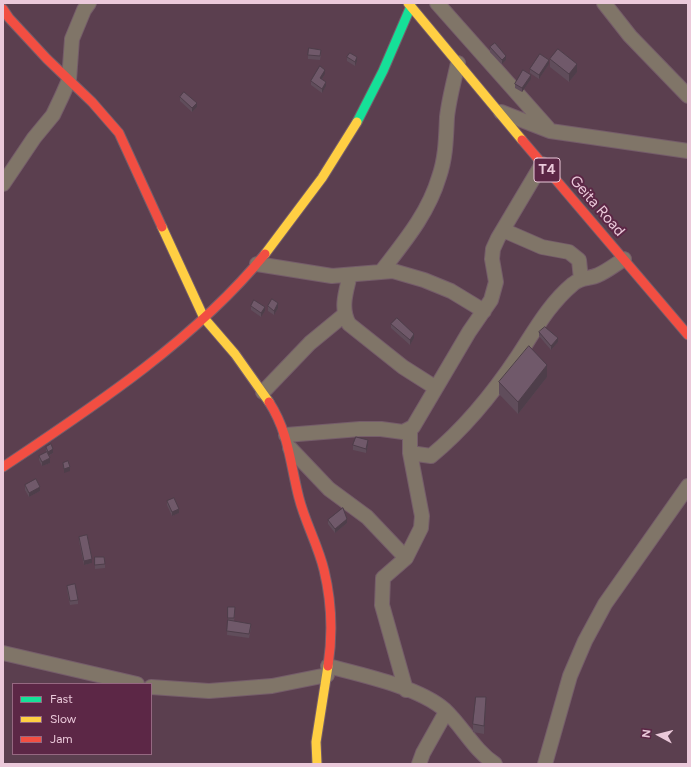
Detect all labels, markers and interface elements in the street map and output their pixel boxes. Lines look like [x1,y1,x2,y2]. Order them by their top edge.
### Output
road number: T4 [534,158,560,182]
street label: Geita Road [566,172,628,240]
legend [12,683,152,755]
text: Fast [50,692,73,706]
text: Slow [50,712,76,726]
north arrow [639,715,679,755]
text: N [640,728,654,739]
text: Jam [50,732,73,746]

